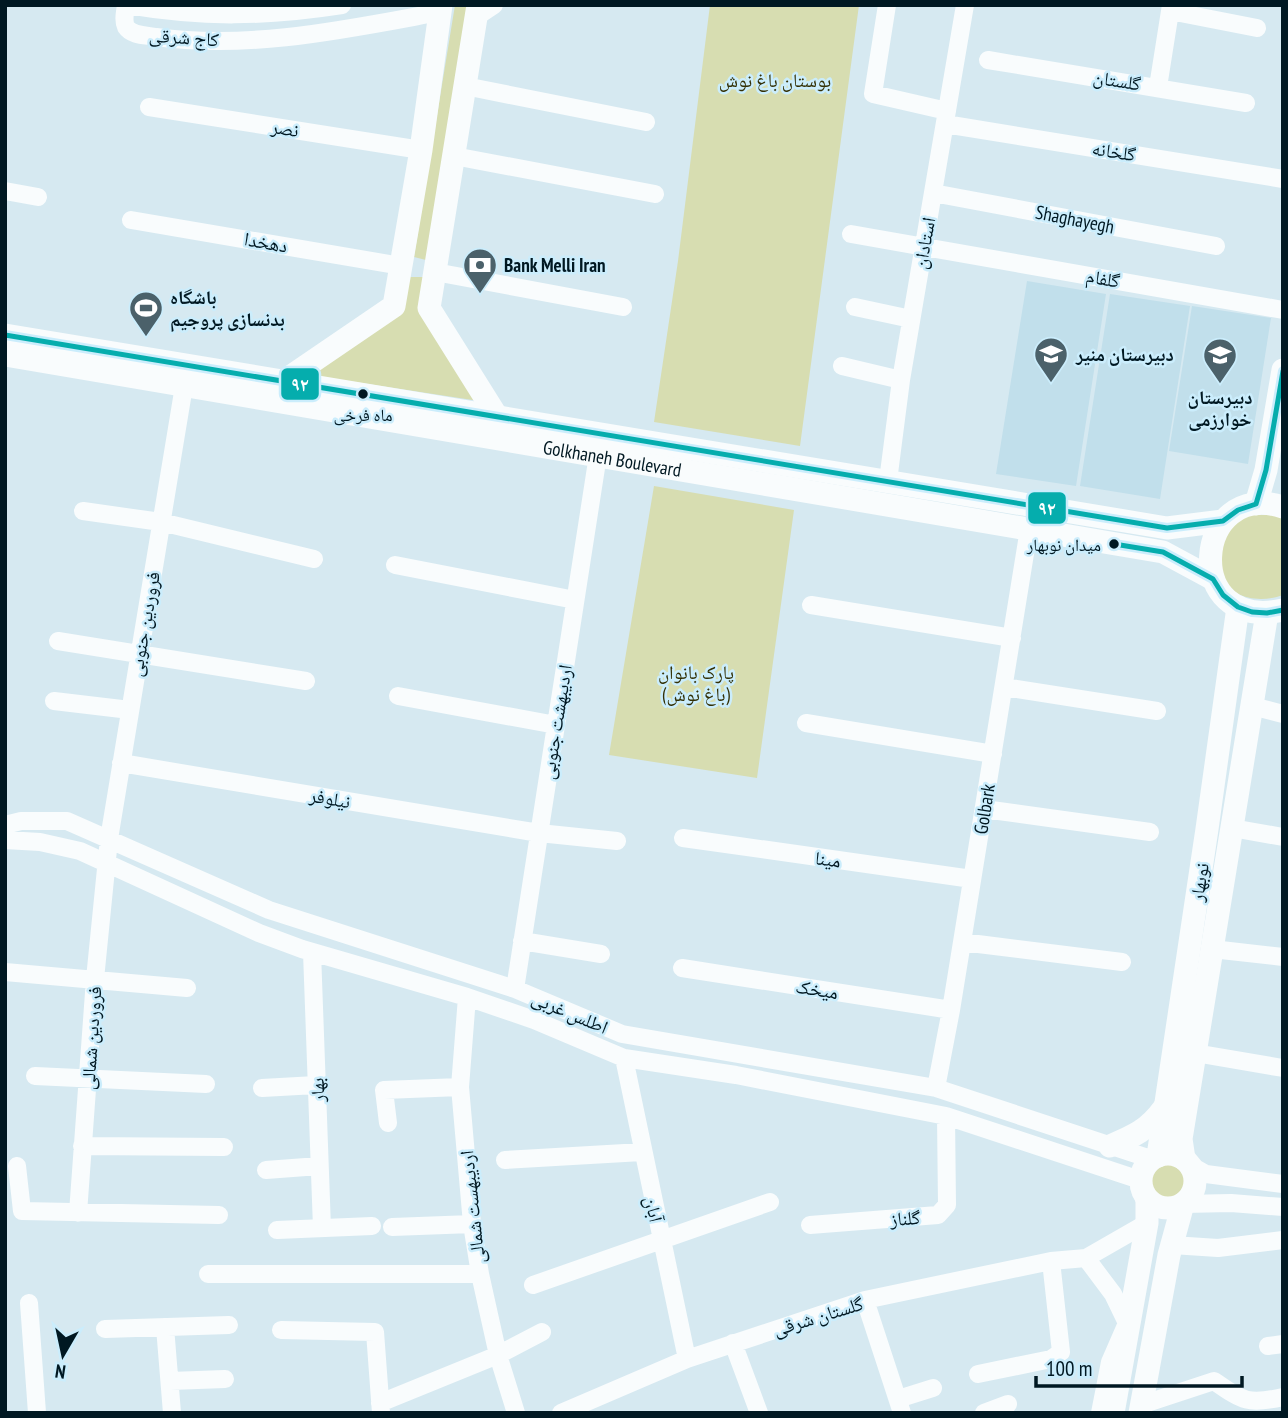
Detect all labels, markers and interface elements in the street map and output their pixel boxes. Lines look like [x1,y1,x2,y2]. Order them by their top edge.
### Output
street label: کاج شرقی [148,23,220,51]
street label: گلستان [1091,64,1143,96]
park label: بوستان باغ نوش [719,68,831,92]
street label: نصر [268,114,301,142]
street label: گلخانه [1090,136,1138,166]
street label: Shaghayegh [1034,200,1116,238]
street label: استادان [908,215,940,271]
street label: دهخدا [242,226,290,258]
bank icon: Bank Melli Iran [461,246,499,295]
place label: Bank Melli Iran [504,253,606,277]
street label: گلفام [1084,263,1122,295]
place label: باشگاه بدنسازی پروجیم [170,285,285,332]
sports icon: باشگاه بدنسازی پروجیم [127,289,165,338]
school or university icon: دبیرستان منیر [1032,335,1070,384]
school or university icon: دبیرستان خوارزمی [1201,336,1239,385]
place label: دبیرستان منیر [1075,342,1174,366]
line badge: ۹۲ [280,367,320,401]
text: ۹۲ [291,372,309,396]
place label: دبیرستان خوارزمی [1188,385,1252,431]
marker: ماه فرخی [356,387,370,401]
place label: ماه فرخی [333,404,393,426]
street label: Golkhaneh Boulevard [541,435,683,482]
line badge: ۹۲ [1027,491,1067,525]
text: ۹۲ [1038,496,1056,520]
place label: میدان نوبهار [1026,534,1101,556]
marker: میدان نوبهار [1107,537,1121,551]
street label: فروردین جنوبی [123,570,165,678]
park label: پارک بانوان (باغ نوش) [658,660,734,706]
street label: اردیبهشت جنوبی [535,663,577,781]
street label: نیلوفر [307,782,352,813]
street label: Golbark [968,782,1000,836]
street label: مینا [814,845,842,873]
street label: نوبهار [1184,861,1214,904]
street label: میخک [794,974,840,1004]
street label: فروردین شمالی [75,985,107,1091]
street label: اطلس غربی [528,985,612,1039]
street label: بهار [305,1077,329,1104]
street label: اردیبهست شمالی [454,1149,490,1265]
street label: آبان [639,1194,669,1225]
street label: گلناز [888,1205,921,1231]
street label: گلستان شرقی [770,1291,866,1341]
north arrow [28,1320,98,1390]
scale bar [1036,1344,1242,1388]
text: 100 m [1046,1355,1092,1382]
text: N [53,1359,67,1384]

